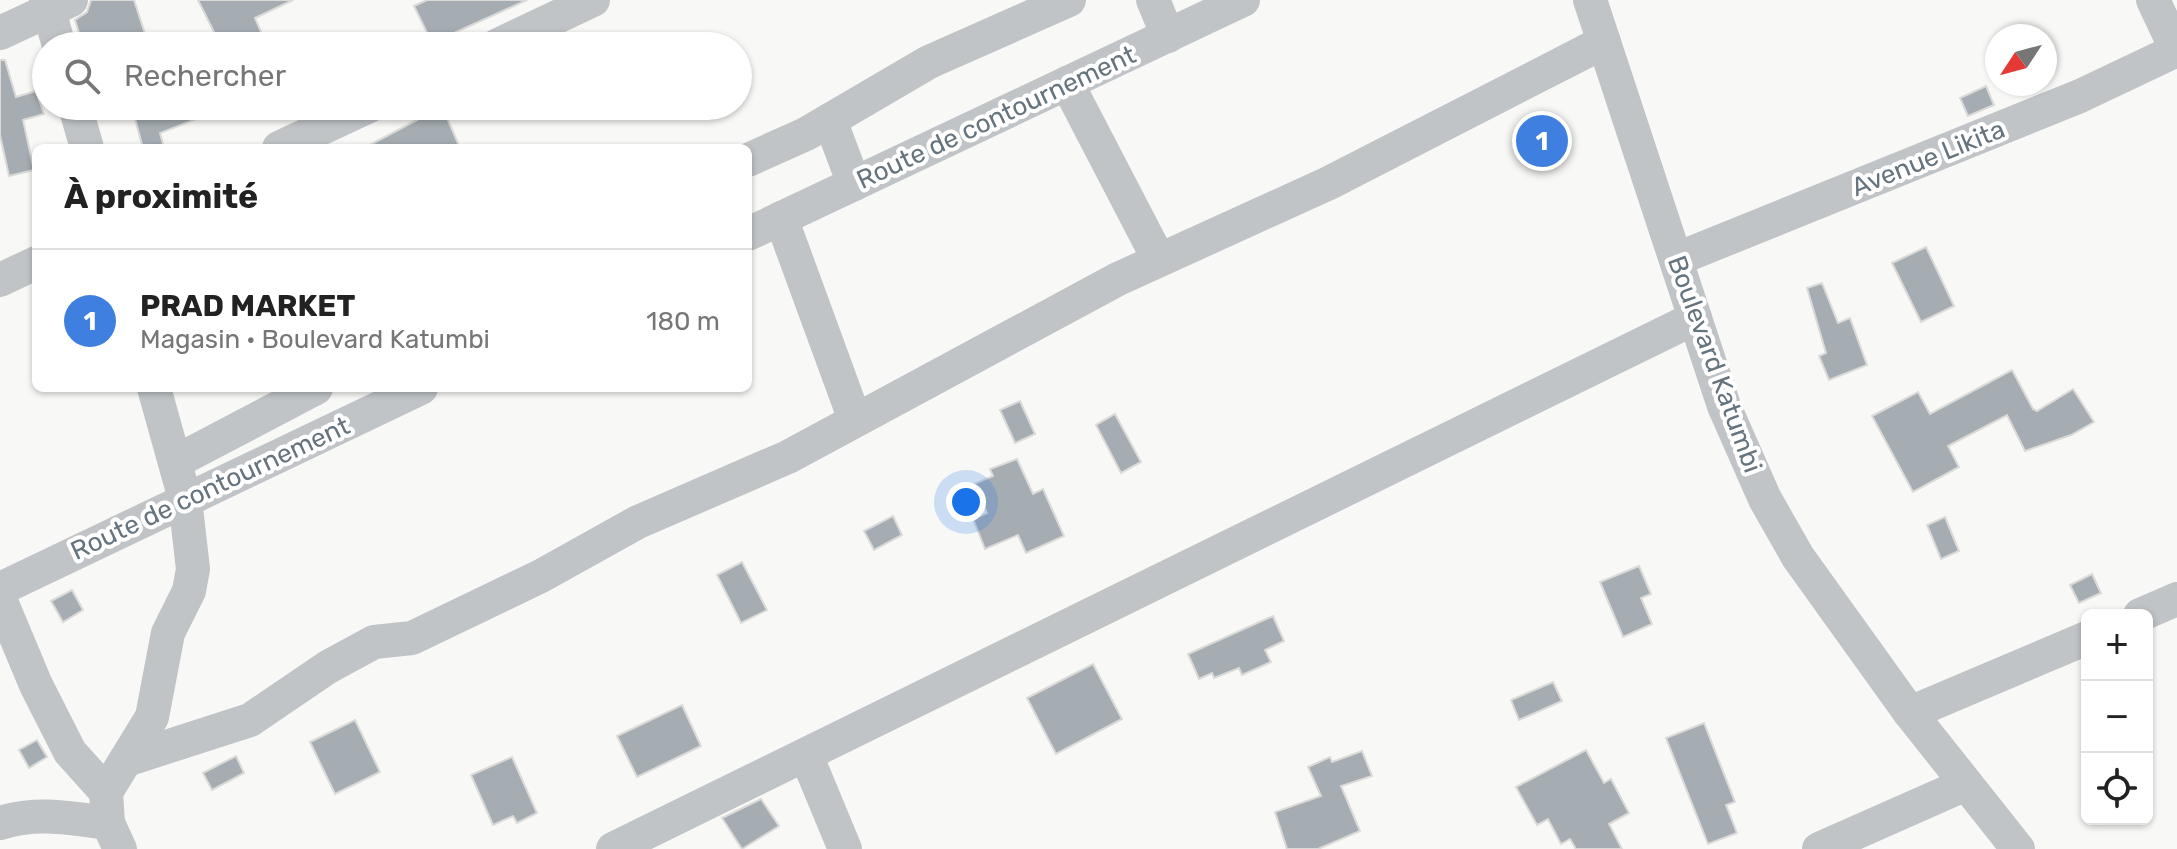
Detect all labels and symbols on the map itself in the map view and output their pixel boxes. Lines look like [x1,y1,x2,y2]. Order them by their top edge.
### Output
north arrow [1985,24,2057,96]
street label: Route de contournement [852,39,1141,196]
pin: 1 [1516,111,1568,171]
street label: Avenue Likita [1847,114,2009,203]
street label: Boulevard Katumbi [1661,252,1768,477]
street label: Route de contournement [66,410,355,567]
your location [946,482,986,522]

